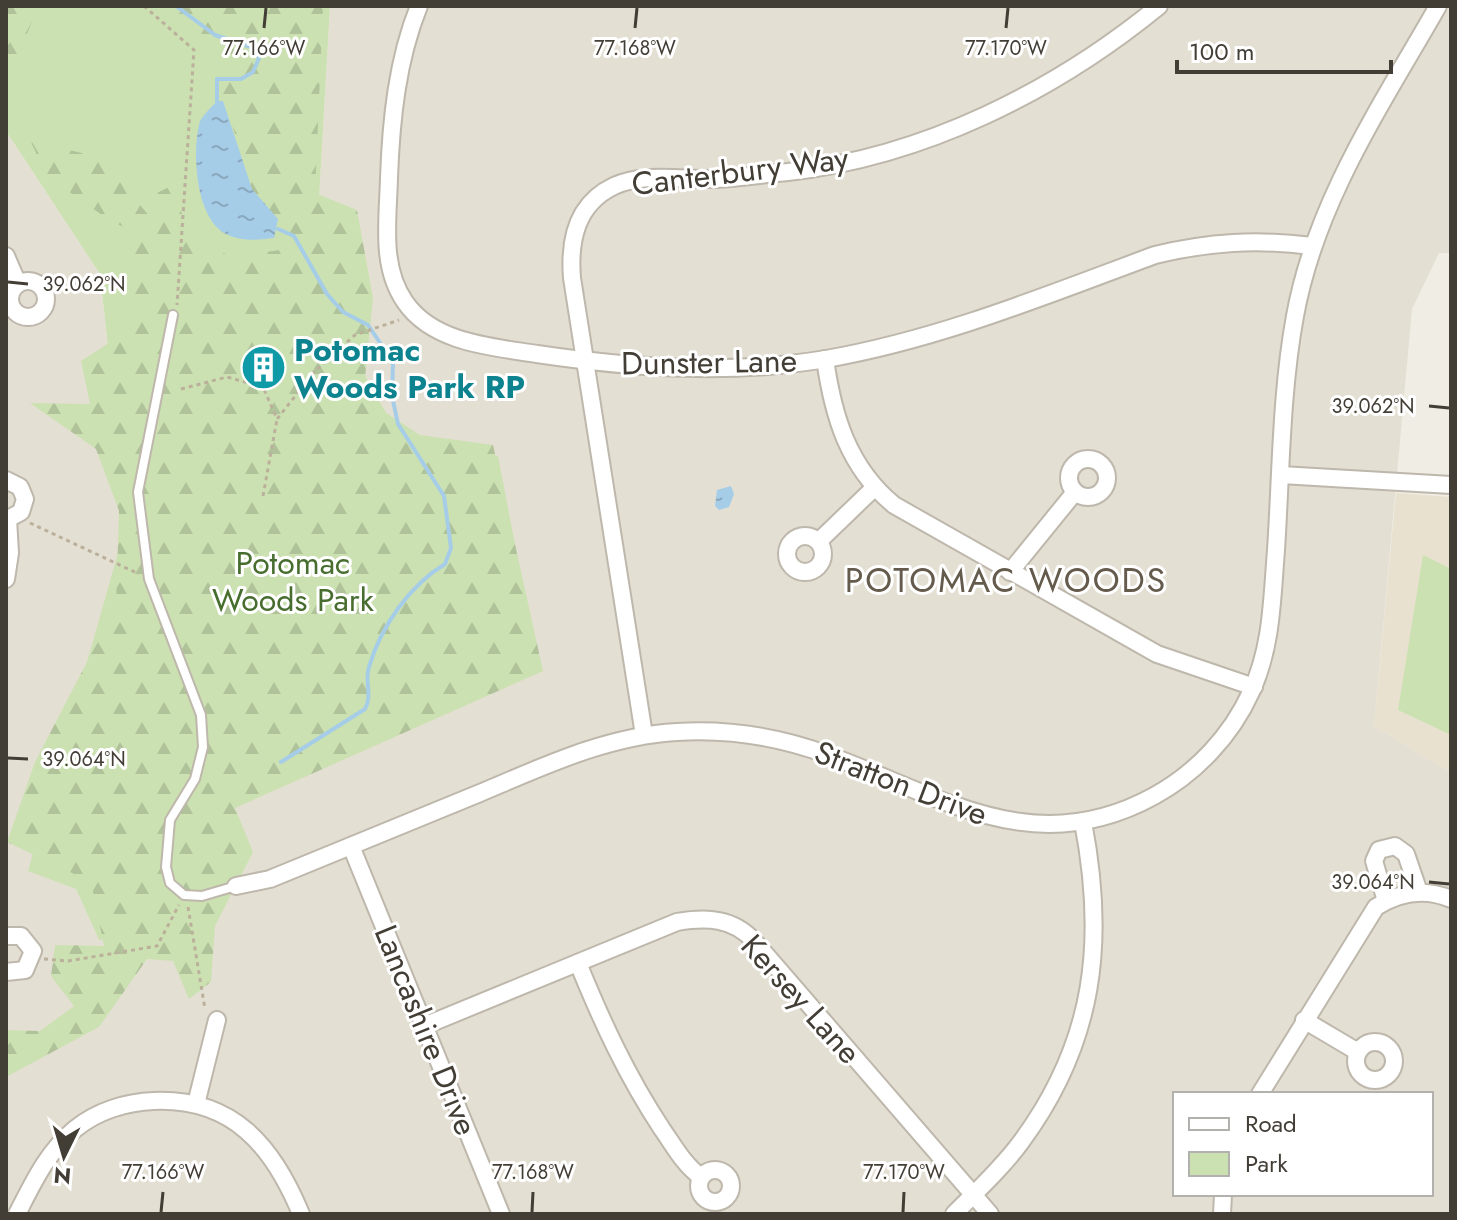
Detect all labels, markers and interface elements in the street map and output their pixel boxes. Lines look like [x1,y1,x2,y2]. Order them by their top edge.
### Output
scale bar [1177,24,1391,74]
text: 77.166°W [223,34,305,63]
text: 77.168°W [594,34,676,63]
text: 77.170°W [965,34,1047,63]
text: 100 m [1189,34,1255,69]
street label: Canterbury Way [629,135,852,207]
text: 39.062°N [43,270,126,299]
place label: Potomac Woods Park RP [294,327,525,410]
street label: Dunster Lane [621,337,797,387]
building icon: Potomac Woods Park RP [239,344,287,392]
text: 39.062°N [1332,392,1415,421]
park label: Potomac Woods Park [212,540,375,623]
district label: POTOMAC WOODS [845,556,1167,605]
street label: Stratton Drive [808,729,994,837]
text: 39.064°N [42,745,126,774]
text: 39.064°N [1331,868,1415,897]
street label: Lancashire Drive [363,918,489,1142]
street label: Kersey Lane [730,924,872,1074]
legend [1173,1092,1433,1196]
text: Road [1245,1106,1297,1141]
north arrow [24,1116,104,1196]
text: Park [1245,1146,1288,1181]
text: 77.166°W [122,1158,204,1187]
text: 77.168°W [492,1158,574,1187]
text: 77.170°W [863,1158,945,1187]
text: N [52,1159,72,1193]

